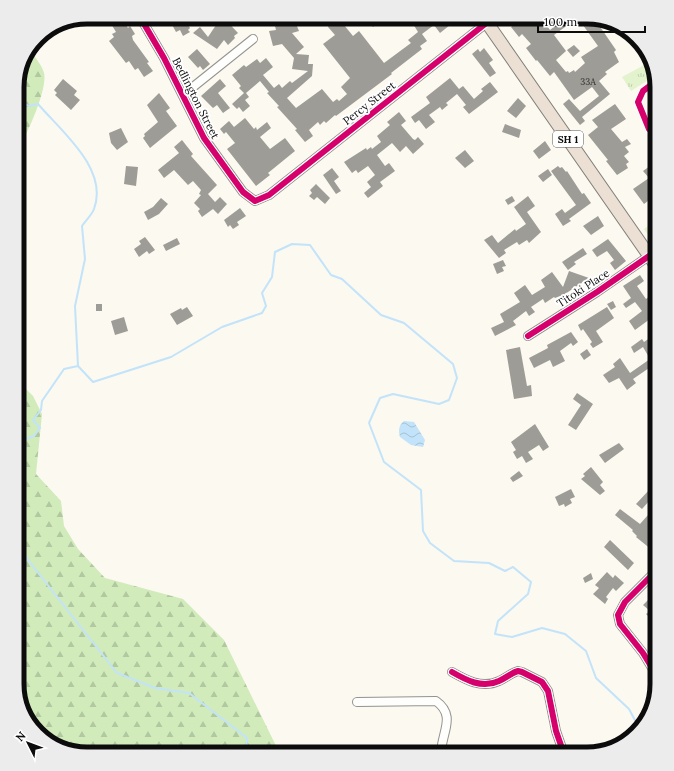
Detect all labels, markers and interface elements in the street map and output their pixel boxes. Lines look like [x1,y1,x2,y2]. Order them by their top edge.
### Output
scale bar [538,8,645,34]
text: 100 m [544,14,577,29]
street label: Bedlington Street [169,55,223,142]
house number: 33A [580,76,596,87]
street label: Percy Street [340,78,399,128]
road number: SH 1 [553,131,583,147]
street label: Titoki Place [554,266,612,310]
north arrow [8,723,48,763]
text: N [13,728,29,744]

